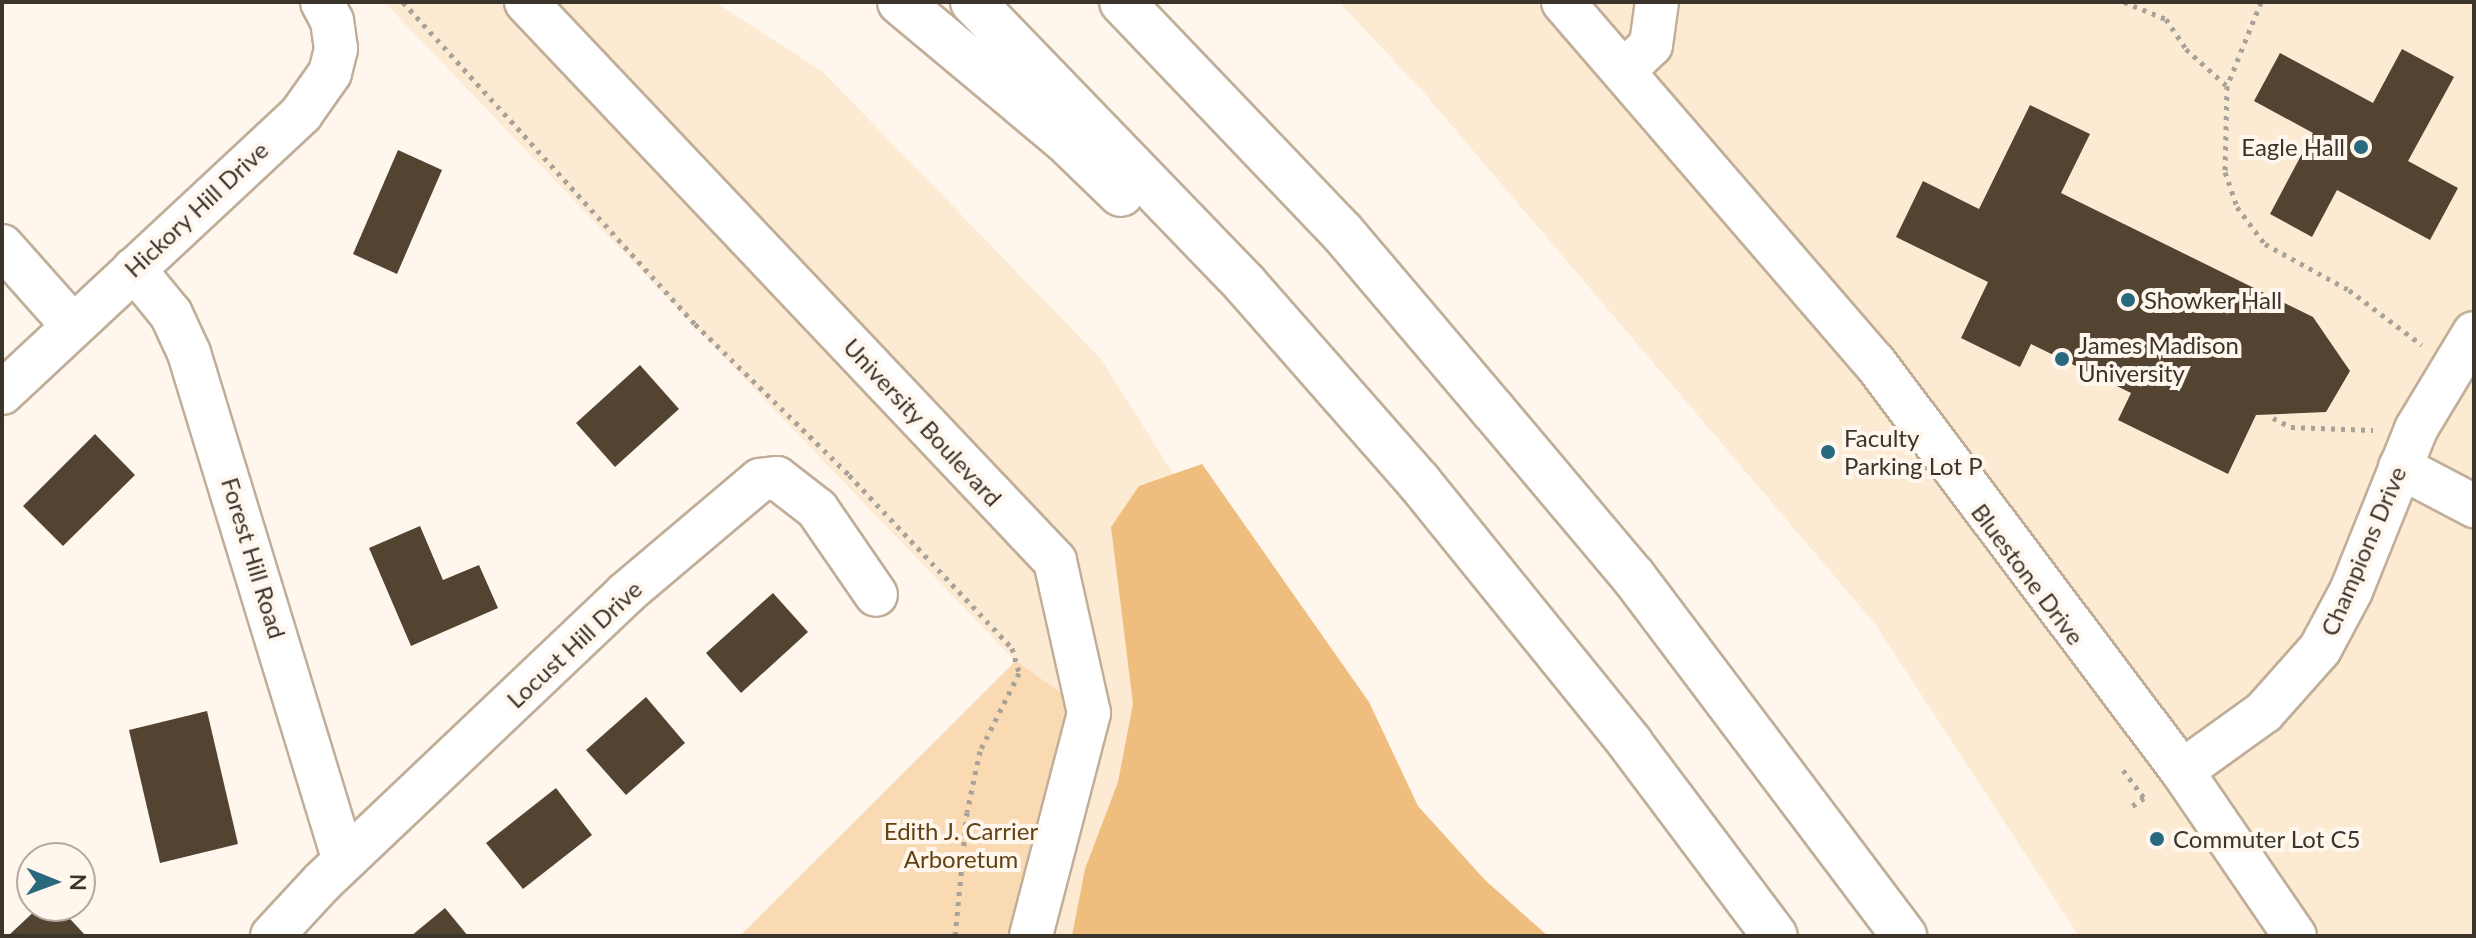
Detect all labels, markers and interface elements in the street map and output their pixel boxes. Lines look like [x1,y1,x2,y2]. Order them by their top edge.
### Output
place label: Eagle Hall [2241,133,2345,161]
street label: Hickory Hill Drive [118,135,274,283]
marker: Eagle Hall [2352,138,2370,156]
place label: Showker Hall [2144,286,2283,314]
marker: Showker Hall [2119,291,2137,309]
place label: James Madison University [2078,331,2239,387]
street label: University Boulevard [838,332,1008,512]
marker: James Madison University [2053,350,2071,368]
place label: Faculty Parking Lot P [1844,424,1983,480]
marker: Faculty Parking Lot P [1819,443,1837,461]
street label: Champions Drive [2314,462,2412,640]
street label: Forest Hill Road [216,474,292,642]
street label: Bluestone Drive [1966,498,2090,650]
street label: Locust Hill Drive [501,574,647,714]
park label: Edith J. Carrier Arboretum [883,817,1039,873]
place label: Commuter Lot C5 [2173,825,2361,853]
marker: Commuter Lot C5 [2148,830,2166,848]
north arrow [16,842,96,922]
text: N [65,874,92,891]

